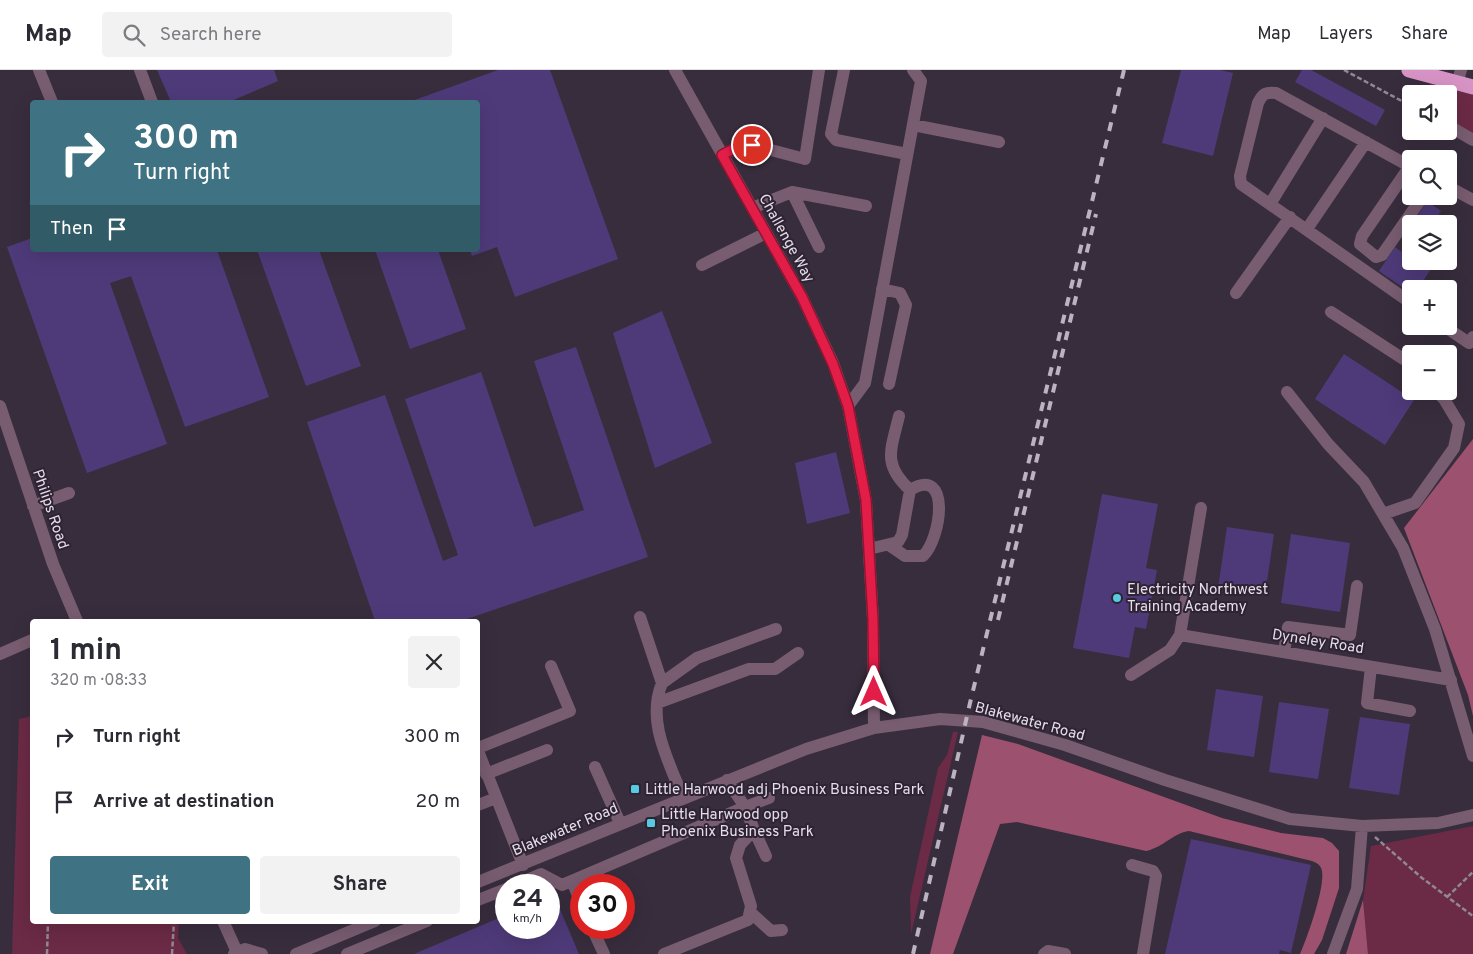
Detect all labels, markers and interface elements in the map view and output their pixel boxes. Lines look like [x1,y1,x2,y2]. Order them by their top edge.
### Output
search box [102,12,452,57]
text: Map [25,20,72,50]
icon: search [120,21,148,49]
text: Search here [160,23,261,47]
text: Map [1257,23,1291,46]
text: Layers [1319,23,1373,46]
text: Share [1401,23,1448,46]
map controls [1402,85,1457,400]
button: sound [1402,85,1457,140]
text: 300 m [133,117,239,161]
icon: right [50,120,115,185]
pin [731,124,773,166]
icon: arrive [738,131,766,159]
button: search [1402,150,1457,205]
text: Turn right [133,160,230,187]
street label: Challenge Way [753,191,818,286]
icon: arrive [103,215,131,243]
button: layers [1402,215,1457,270]
text: Then [50,217,93,241]
button: + [1402,280,1457,335]
button: − [1402,345,1457,400]
street label: Philips Road [27,467,72,552]
place label: Electricity Northwest Training Academy [1127,581,1268,617]
marker: Electricity Northwest Training Academy [1111,592,1123,604]
street label: Dyneley Road [1270,626,1365,659]
text: 1 min [50,633,122,670]
button: close [408,636,460,688]
position arrow [847,665,899,717]
text: 320 m · 08:33 [50,671,147,691]
street label: Blakewater Road [972,699,1087,746]
icon: right [50,723,78,751]
text: Turn right [93,725,181,749]
text: 300 m [404,725,460,749]
place label: Little Harwood adj Phoenix Business Park [645,781,924,800]
marker: Little Harwood adj Phoenix Business Park [629,783,641,795]
icon: arrive [50,788,78,816]
text: Arrive at destination [93,790,274,814]
text: 20 m [416,790,460,814]
street label: Blakewater Road [510,800,621,861]
place label: Little Harwood opp Phoenix Business Park [661,806,814,842]
marker: Little Harwood opp Phoenix Business Park [645,817,657,829]
button: Exit [50,856,250,914]
button: Share [260,856,460,914]
speed limit sign: 30 [570,874,635,939]
text: 24 [512,884,543,916]
text: km/h [513,911,542,927]

